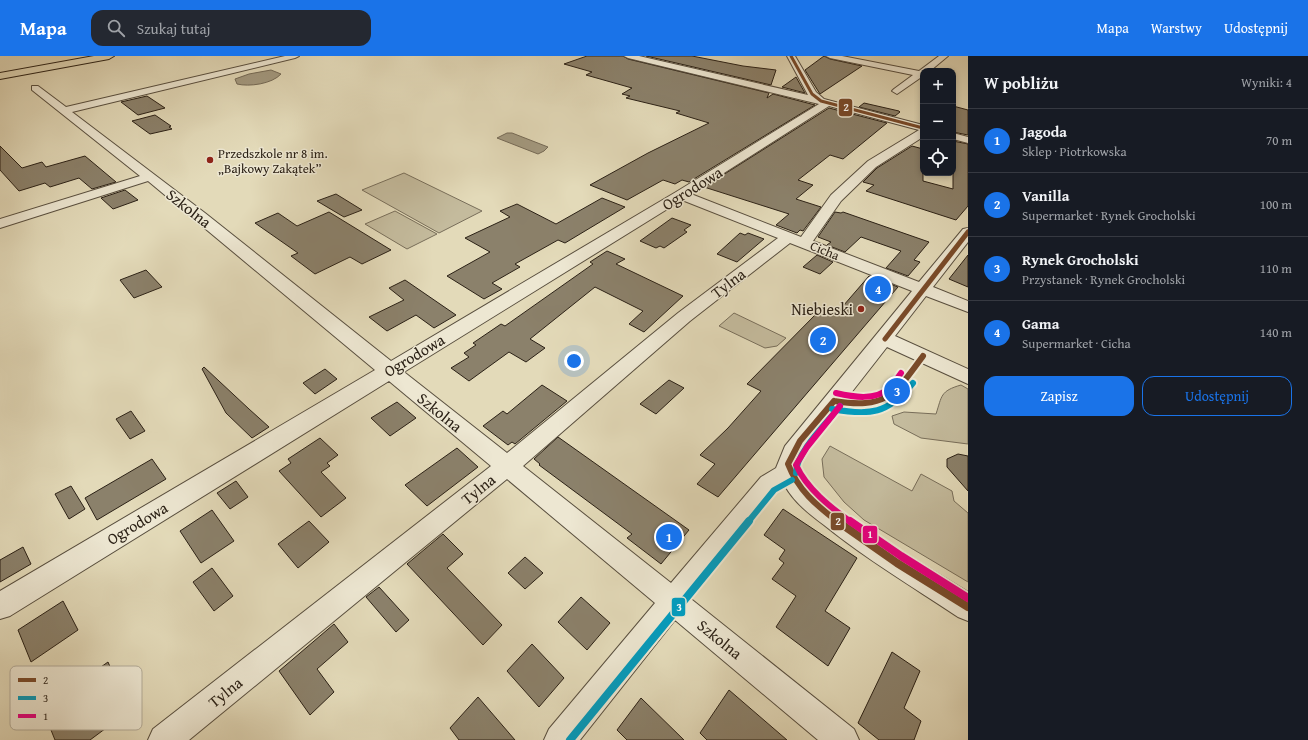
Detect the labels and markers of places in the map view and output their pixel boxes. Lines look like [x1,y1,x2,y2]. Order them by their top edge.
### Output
place label: Przedszkole nr 8 im. „Bajkowy Zakątek” [218,144,328,178]
marker: Przedszkole nr 8 im. „Bajkowy Zakątek” [205,155,215,165]
pin: 4 [865,274,891,304]
place label: Niebieski [791,297,854,321]
marker: Niebieski [856,304,866,314]
pin: 2 [810,325,836,355]
pin: 3 [884,376,910,406]
pin: 1 [656,522,682,552]

